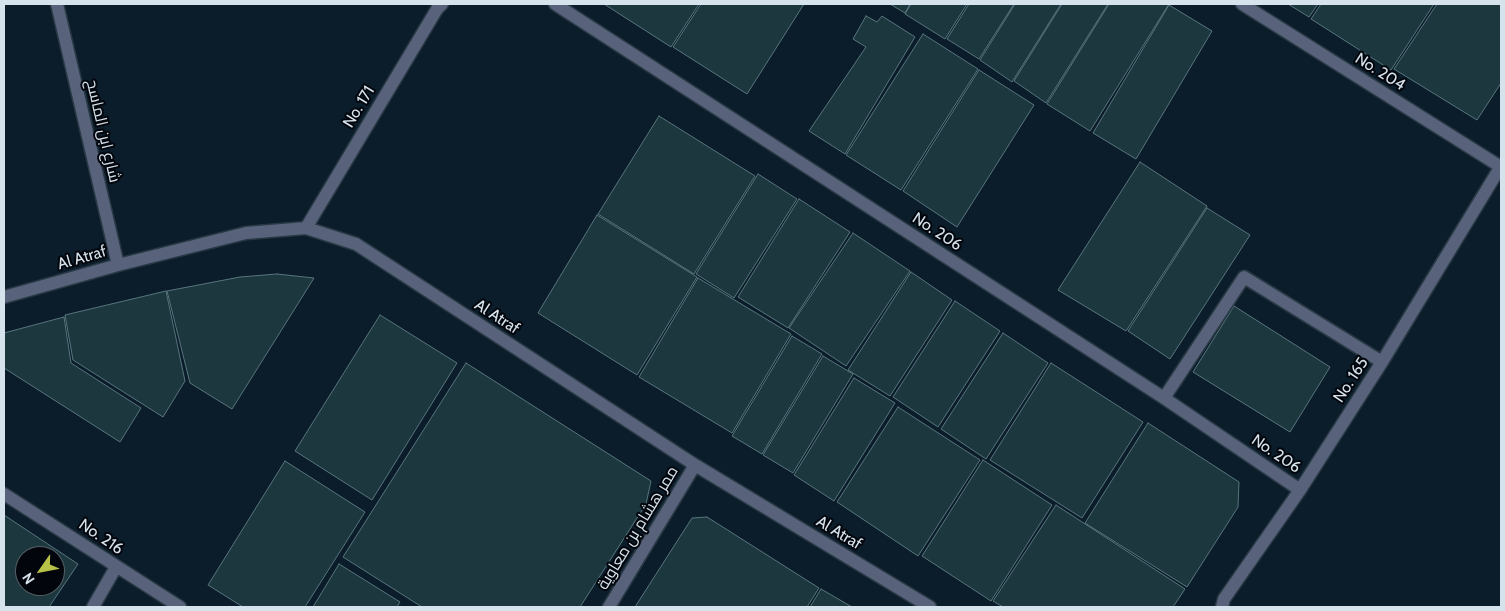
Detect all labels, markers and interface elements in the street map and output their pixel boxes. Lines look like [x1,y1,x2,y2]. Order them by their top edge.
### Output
street label: No. 204 [1351,49,1409,95]
street label: شارع ابن الماسح [82,77,124,185]
street label: No. 171 [339,83,379,131]
street label: No. 206 [909,209,965,255]
street label: Al Atraf [55,242,109,274]
street label: Al Atraf [471,295,523,339]
street label: No. 165 [1329,354,1373,406]
street label: No. 206 [1248,431,1304,477]
street label: ممر هشام بن معاوية [594,463,682,593]
street label: Al Atraf [813,512,865,554]
street label: No. 216 [75,515,127,559]
north arrow [15,546,65,596]
text: N [18,570,39,588]

